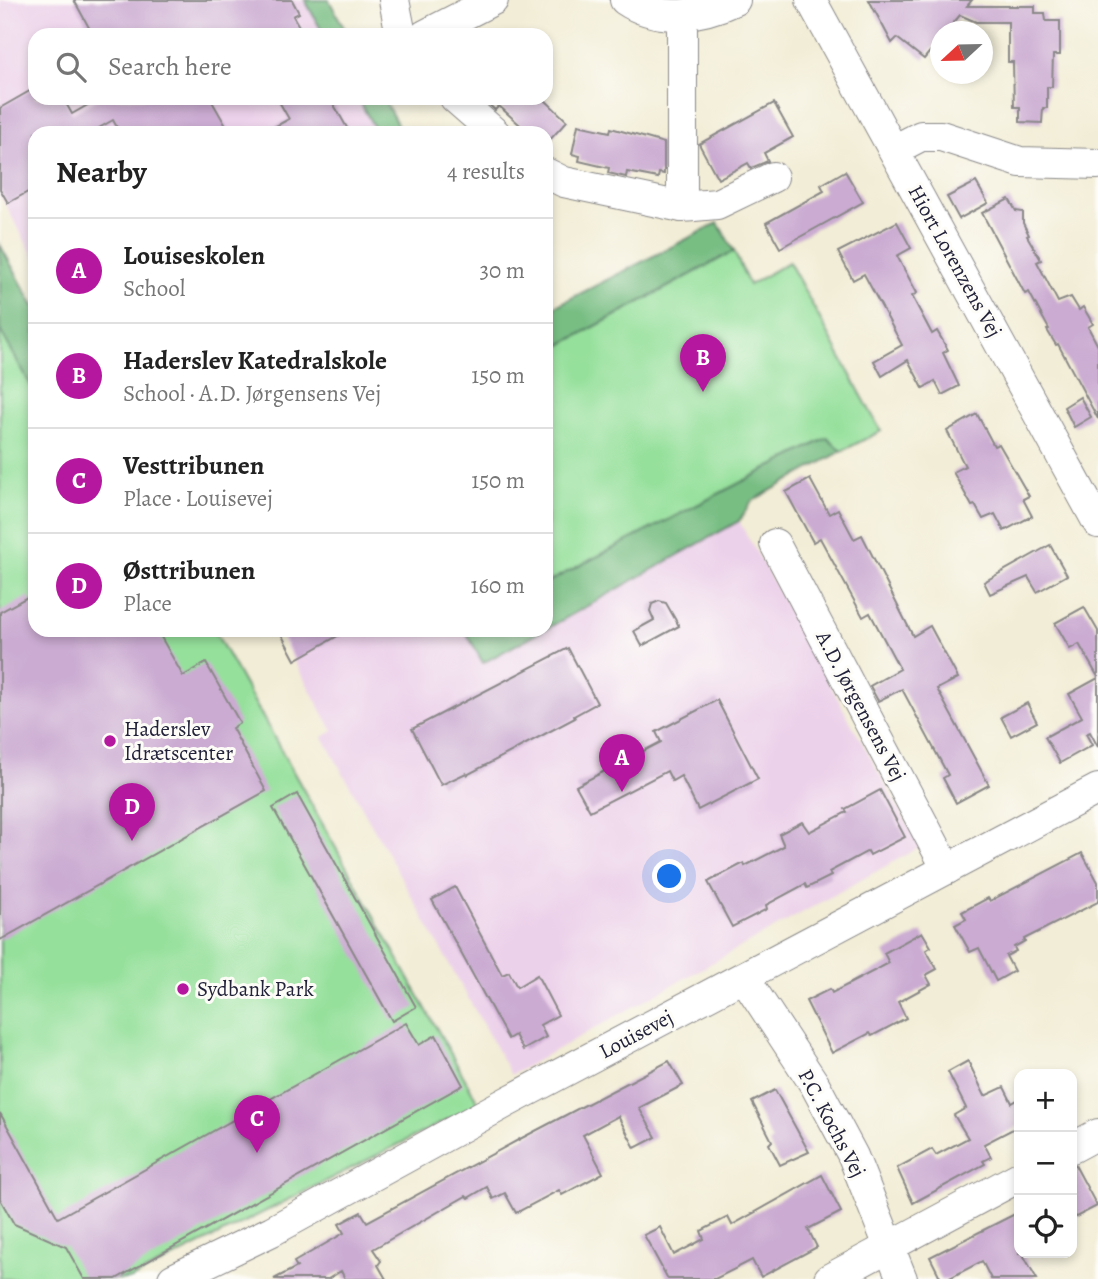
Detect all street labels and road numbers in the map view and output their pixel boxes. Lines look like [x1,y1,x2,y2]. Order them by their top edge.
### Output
street label: Hiort Lorenzens Vej [902,180,1008,342]
street label: A.D. Jørgensens Vej [809,625,912,786]
street label: Louisevej [594,1003,678,1065]
street label: P.C. Kochs Vej [792,1064,872,1182]

